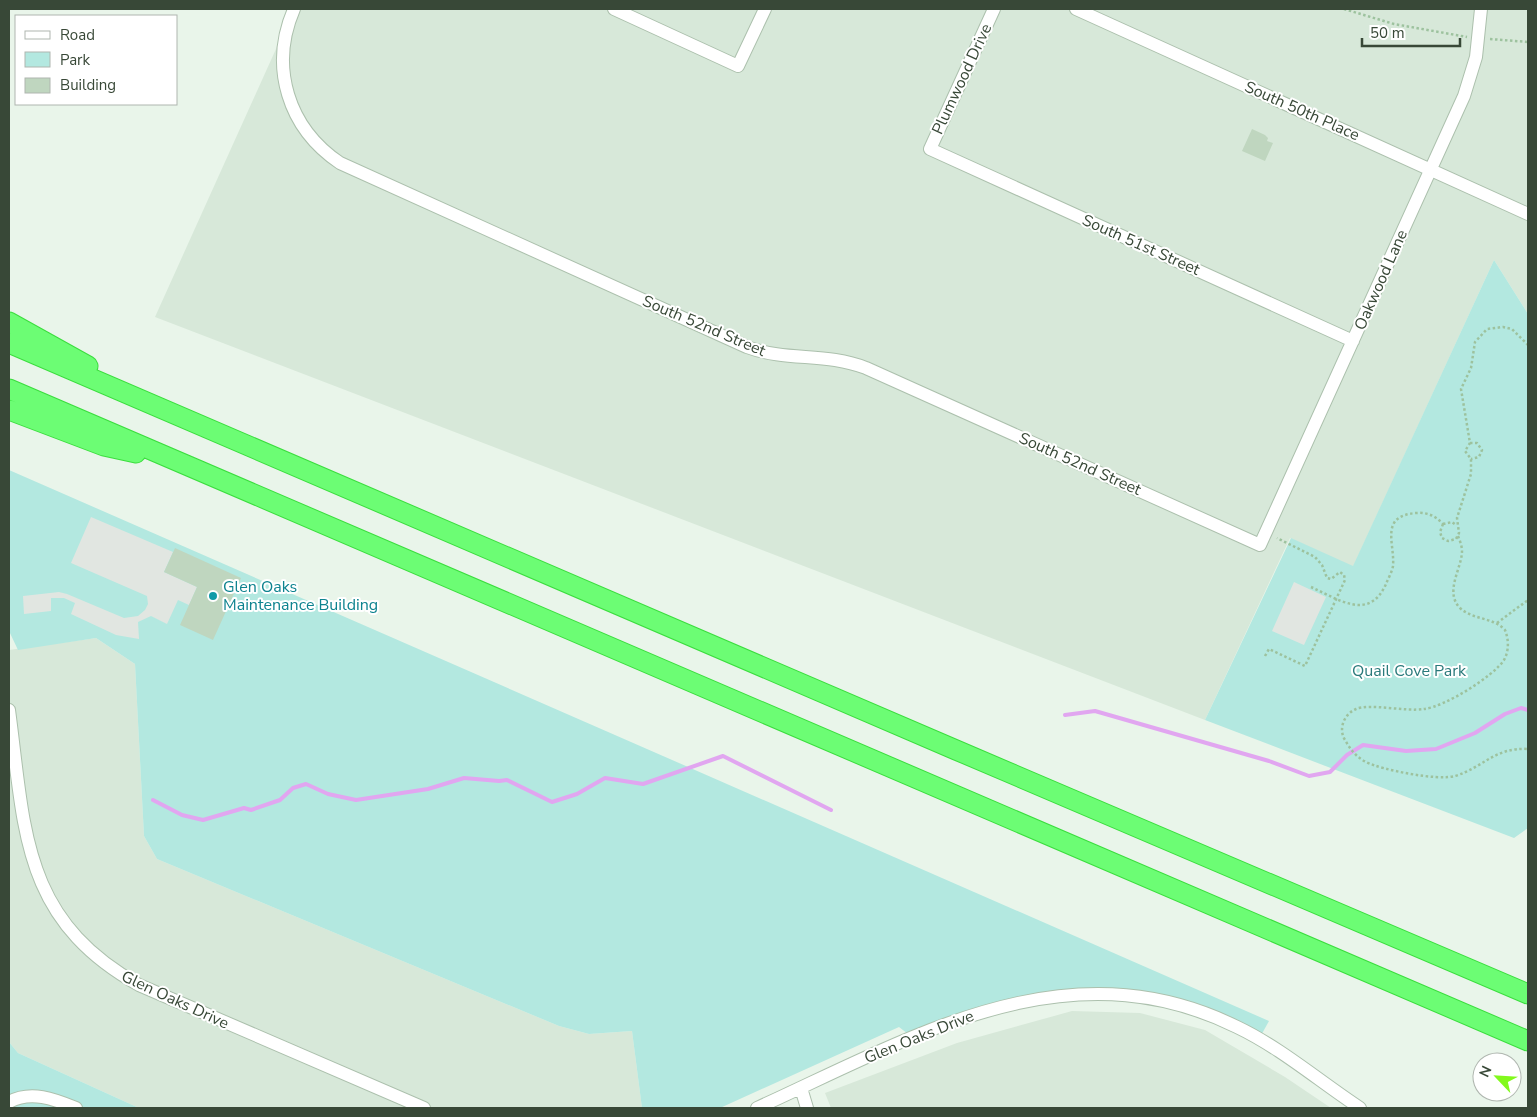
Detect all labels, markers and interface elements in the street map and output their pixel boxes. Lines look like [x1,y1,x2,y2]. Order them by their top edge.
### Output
legend [15,15,178,105]
scale bar [1362,15,1460,47]
street label: Plumwood Drive [927,20,997,138]
text: 50 m [1370,23,1405,43]
text: Road [60,25,95,45]
text: Park [60,50,90,70]
text: Building [60,75,116,95]
street label: South 50th Place [1241,76,1363,146]
street label: South 51st Street [1079,209,1204,281]
street label: Oakwood Lane [1349,226,1413,334]
street label: South 52nd Street [639,290,769,362]
street label: South 52nd Street [1015,427,1145,501]
place label: Glen Oaks Maintenance Building [223,576,378,616]
marker: Glen Oaks Maintenance Building [207,590,219,602]
park label: Quail Cove Park [1352,660,1467,682]
street label: Glen Oaks Drive [118,965,232,1035]
street label: Glen Oaks Drive [861,1005,977,1069]
north arrow [1472,1052,1522,1102]
text: N [1475,1063,1496,1080]

